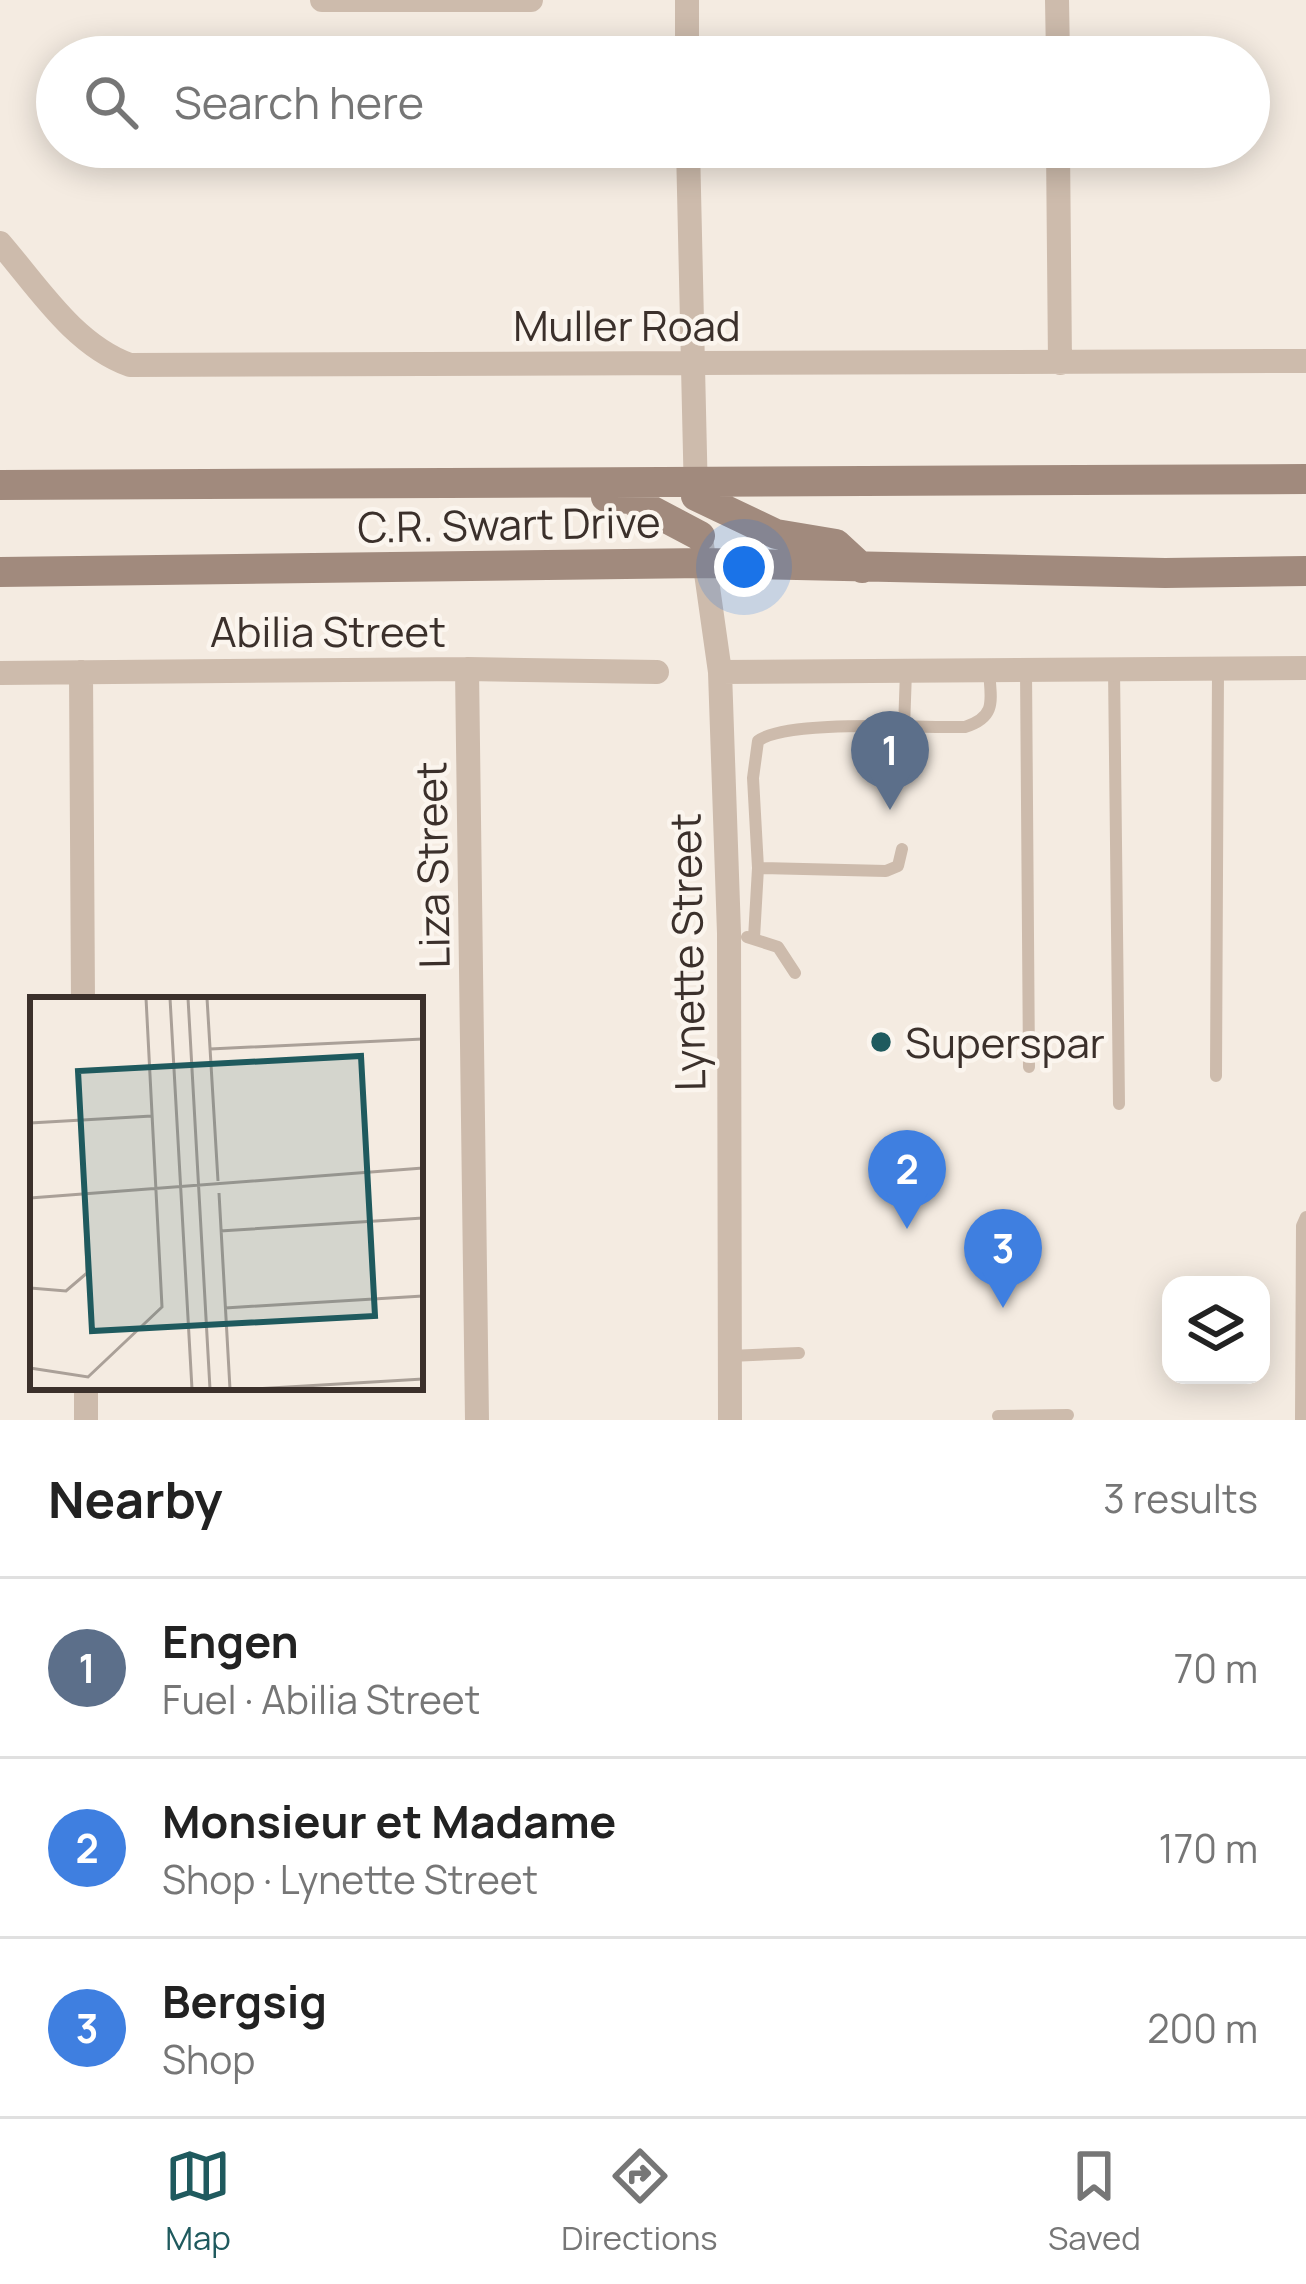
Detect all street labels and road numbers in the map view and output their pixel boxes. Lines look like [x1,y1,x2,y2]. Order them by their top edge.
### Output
street label: Muller Road [513,296,741,354]
street label: C.R. Swart Drive [357,492,661,556]
street label: Abilia Street [210,602,446,660]
street label: Liza Street [401,761,463,969]
street label: Lynette Street [656,812,718,1092]

